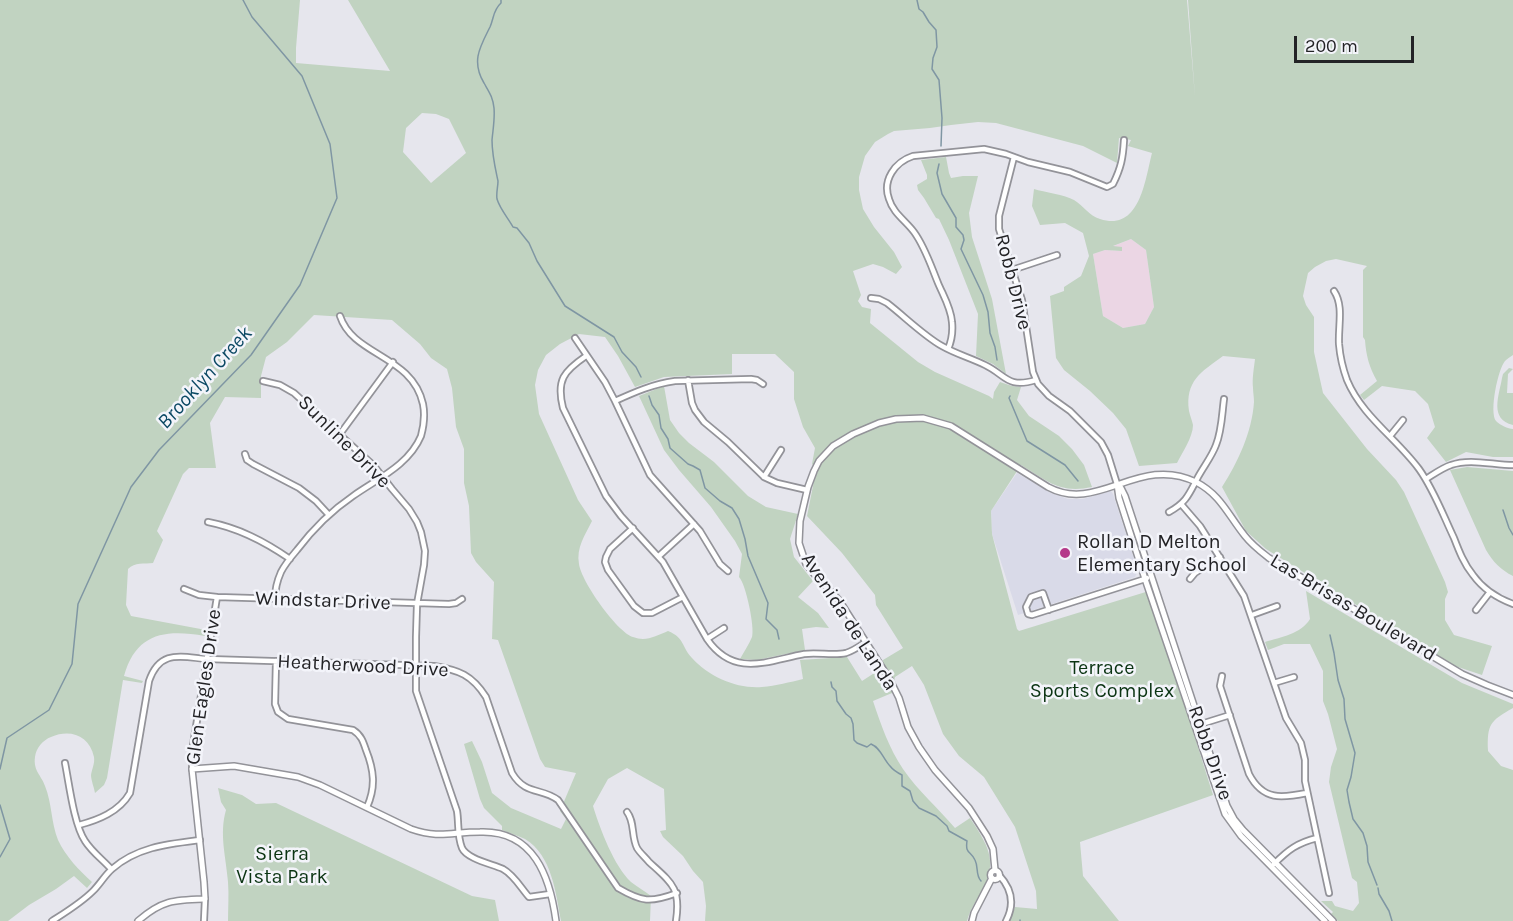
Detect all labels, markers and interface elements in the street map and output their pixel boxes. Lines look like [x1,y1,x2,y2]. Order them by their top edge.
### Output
scale bar [1297,24,1417,62]
text: 200 m [1305,35,1358,57]
street label: Robb Drive [989,231,1037,333]
water label: Brooklyn Creek [152,321,258,435]
street label: Sunline Drive [293,391,395,493]
place label: Rollan D Melton Elementary School [1077,530,1247,577]
marker: Rollan D Melton Elementary School [1058,546,1072,560]
street label: Avenida de Landa [796,549,902,695]
street label: Las Brisas Boulevard [1266,549,1440,667]
street label: Windstar Drive [255,587,391,615]
street label: Glen Eagles Drive [181,608,227,766]
street label: Heatherwood Drive [277,650,449,682]
park label: Terrace Sports Complex [1030,656,1174,703]
street label: Robb Drive [1183,703,1237,803]
park label: Sierra Vista Park [236,842,328,889]

